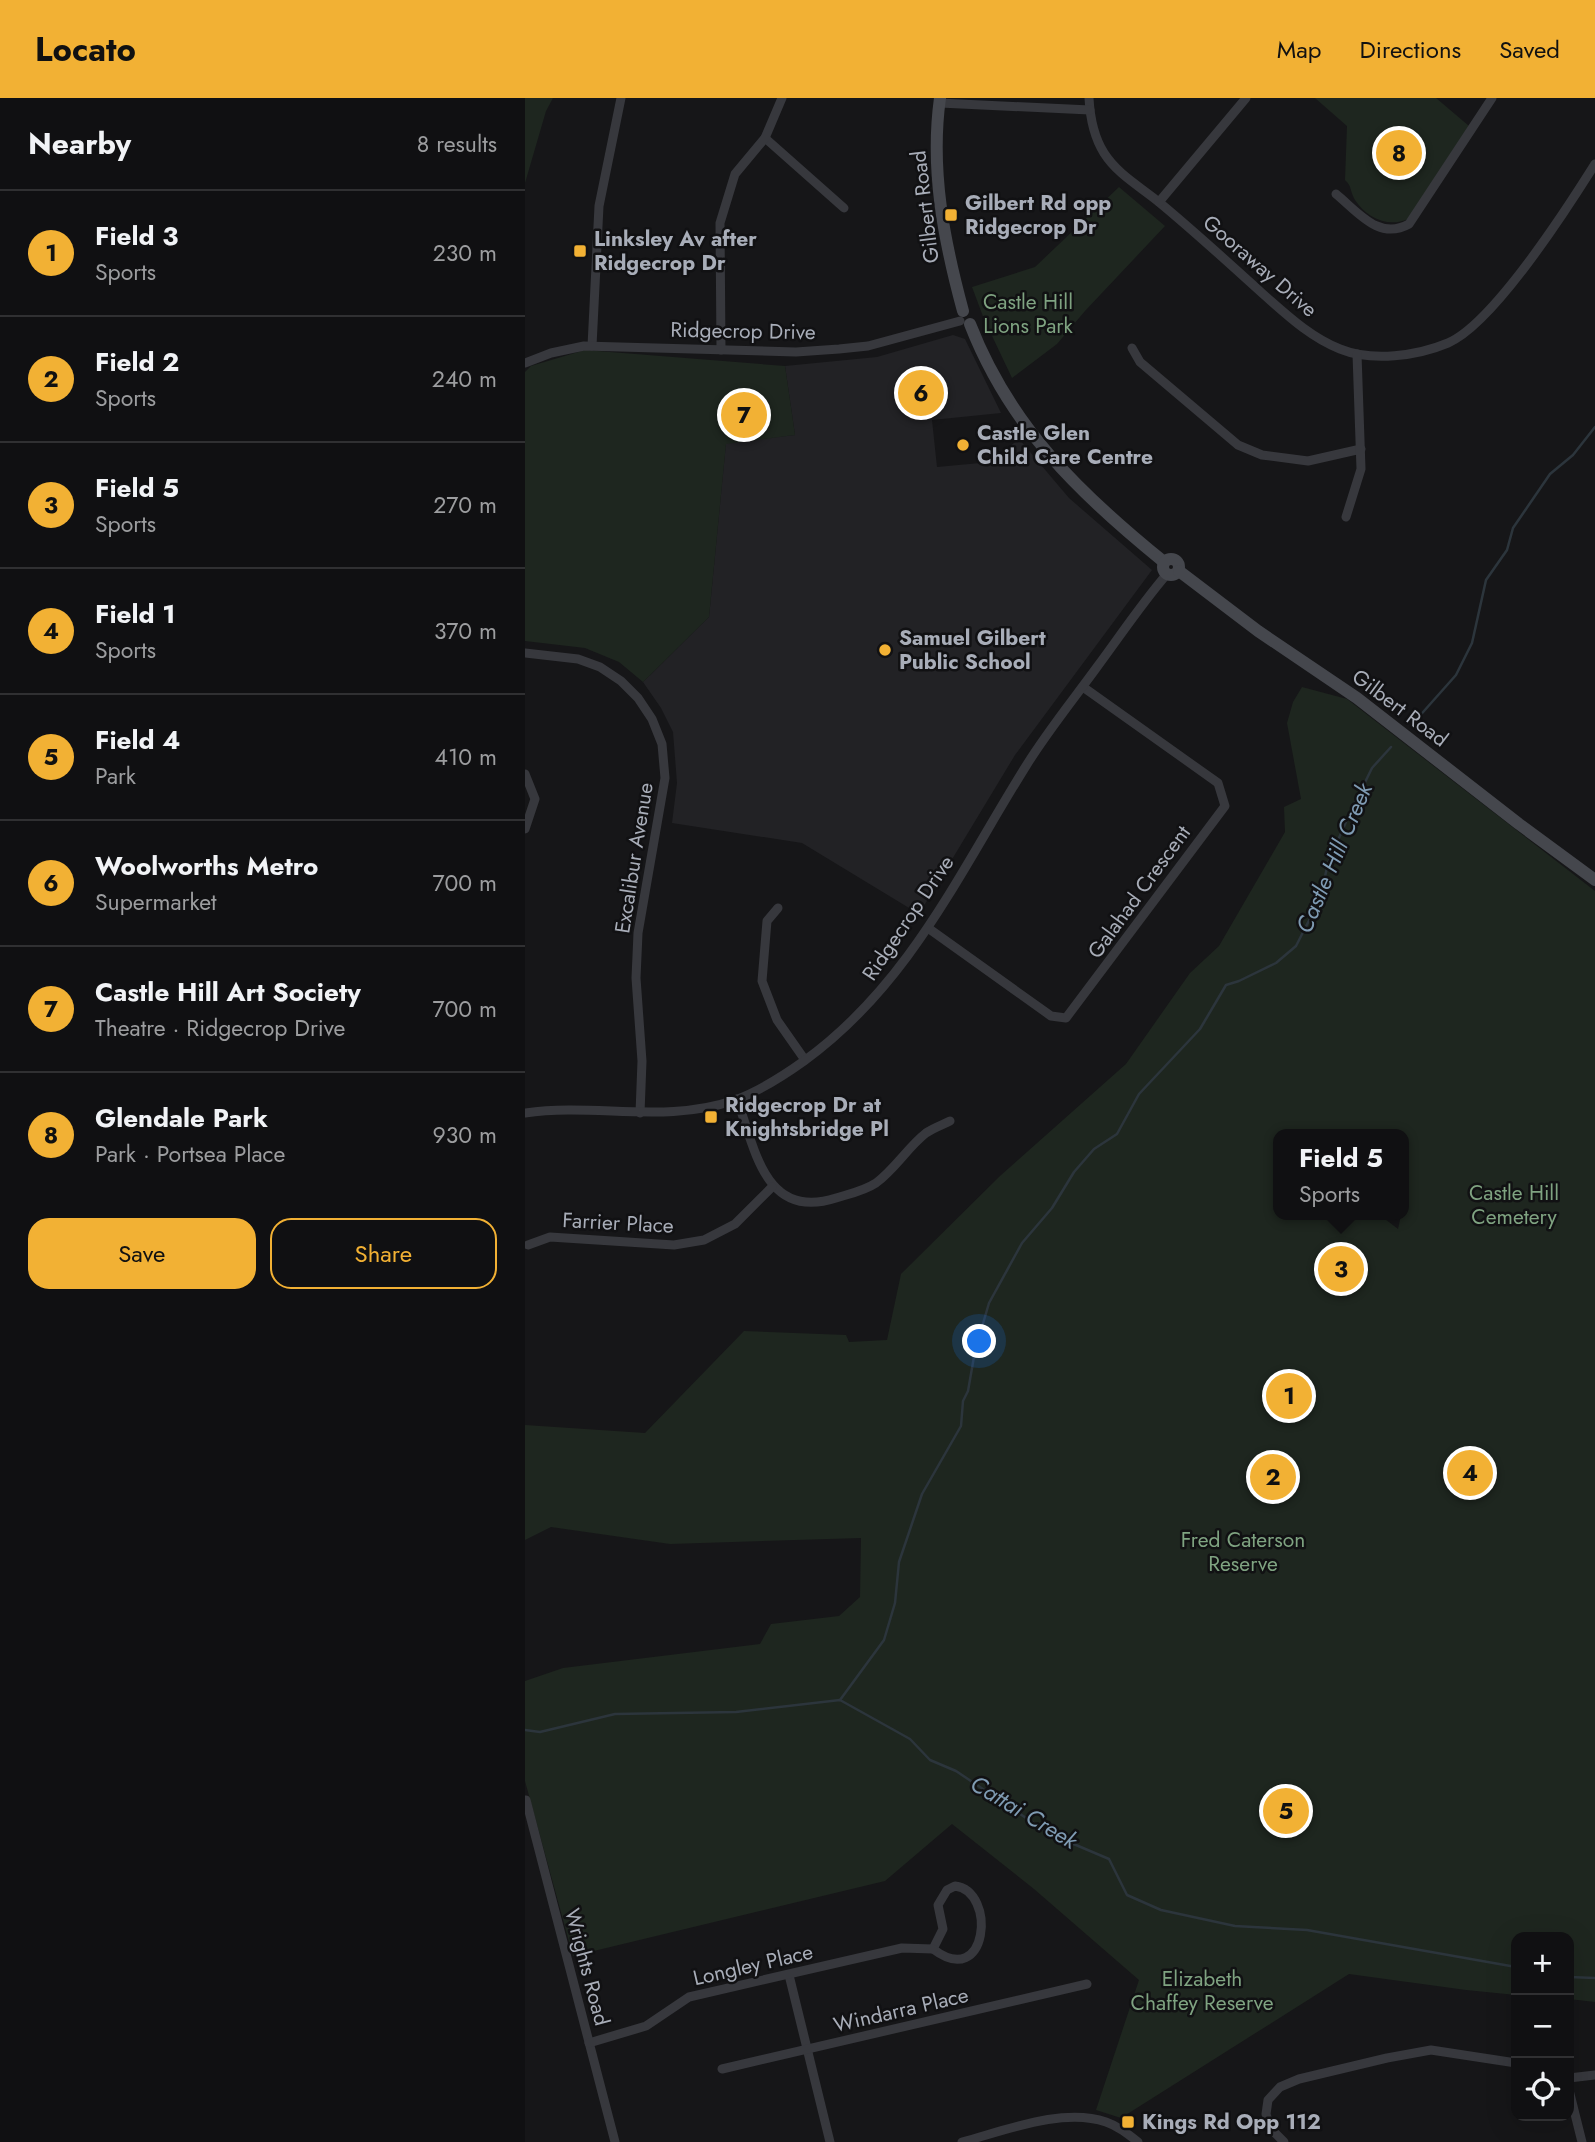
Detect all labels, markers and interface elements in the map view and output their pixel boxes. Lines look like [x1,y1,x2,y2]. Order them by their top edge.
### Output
text: Locato [35,26,136,73]
text: Map [1277,32,1322,67]
text: Directions [1360,32,1461,67]
text: Saved [1499,32,1560,67]
text: Nearby [28,122,131,165]
text: 8 results [417,127,497,161]
pin: 8 [1376,127,1422,179]
street label: Gilbert Road [903,149,947,265]
place label: Gilbert Rd opp Ridgecrop Dr [965,188,1111,242]
marker: Gilbert Rd opp Ridgecrop Dr [943,207,959,223]
street label: Gooraway Drive [1196,208,1324,324]
text: Field 3 [95,217,178,255]
place label: Linksley Av after Ridgecrop Dr [594,224,757,278]
text: 1 [45,236,57,270]
text: 230 m [433,236,497,270]
marker: Linksley Av after Ridgecrop Dr [572,243,588,259]
text: Sports [95,255,156,289]
park label: Castle Hill Lions Park [983,287,1074,341]
street label: Ridgecrop Drive [670,315,816,347]
text: Field 2 [95,343,179,381]
text: 2 [43,362,59,396]
text: 240 m [432,362,497,396]
pin: 6 [898,367,944,419]
text: Sports [95,381,156,415]
pin: 7 [721,389,767,441]
place label: Castle Glen Child Care Centre [977,418,1153,472]
marker: Castle Glen Child Care Centre [955,437,971,453]
text: Field 5 [95,469,179,507]
text: 3 [44,488,58,522]
text: 270 m [433,488,497,522]
text: Sports [95,507,156,541]
text: Field 1 [95,595,176,633]
text: 4 [43,614,59,648]
text: 370 m [434,614,497,648]
place label: Samuel Gilbert Public School [899,623,1046,677]
text: Sports [95,633,156,667]
marker: Samuel Gilbert Public School [877,642,893,658]
street label: Gilbert Road [1346,662,1454,754]
text: Field 4 [95,721,180,759]
text: 5 [44,740,58,774]
text: 410 m [435,740,497,774]
text: Park [95,759,136,793]
water label: Castle Hill Creek [1287,777,1381,938]
street label: Excalibur Avenue [607,780,661,936]
street label: Galahad Crescent [1080,819,1198,965]
text: Woolworths Metro [95,847,318,885]
street label: Ridgecrop Drive [855,849,961,987]
text: 6 [43,866,59,900]
text: 700 m [432,866,497,900]
text: Supermarket [95,885,217,919]
text: Castle Hill Art Society [95,973,361,1011]
text: 7 [44,992,58,1026]
text: 700 m [432,992,497,1026]
text: Theatre · Ridgecrop Drive [95,1011,345,1045]
place label: Ridgecrop Dr at Knightsbridge Pl [725,1090,889,1144]
text: Glendale Park [95,1099,268,1137]
marker: Ridgecrop Dr at Knightsbridge Pl [703,1109,719,1125]
text: 8 [44,1118,58,1152]
text: 930 m [433,1118,497,1152]
popup [1273,1129,1409,1220]
text: Park · Portsea Place [95,1137,285,1171]
text: Field 5 [1299,1139,1383,1177]
text: Sports [1299,1177,1360,1211]
park label: Castle Hill Cemetery [1469,1178,1559,1232]
street label: Farrier Place [562,1205,675,1241]
button: Save [28,1218,256,1289]
button: Share [270,1218,497,1289]
pin: 3 [1318,1243,1364,1295]
your location [962,1324,996,1358]
pin: 1 [1266,1370,1312,1422]
pin: 4 [1447,1447,1493,1499]
pin: 2 [1250,1451,1296,1503]
park label: Fred Caterson Reserve [1181,1525,1305,1579]
water label: Cattai Creek [964,1767,1085,1858]
pin: 5 [1263,1785,1309,1837]
street label: Wrights Road [557,1905,617,2029]
map controls [1511,1932,1574,2121]
button: + [1511,1932,1574,1995]
street label: Longley Place [690,1937,816,1993]
park label: Elizabeth Chaffey Reserve [1131,1964,1274,2018]
street label: Windarra Place [831,1980,972,2040]
button: − [1511,1995,1574,2058]
button: locate [1511,2058,1574,2121]
place label: Kings Rd Opp 112 [1142,2107,1321,2137]
marker: Kings Rd Opp 112 [1120,2114,1136,2130]

